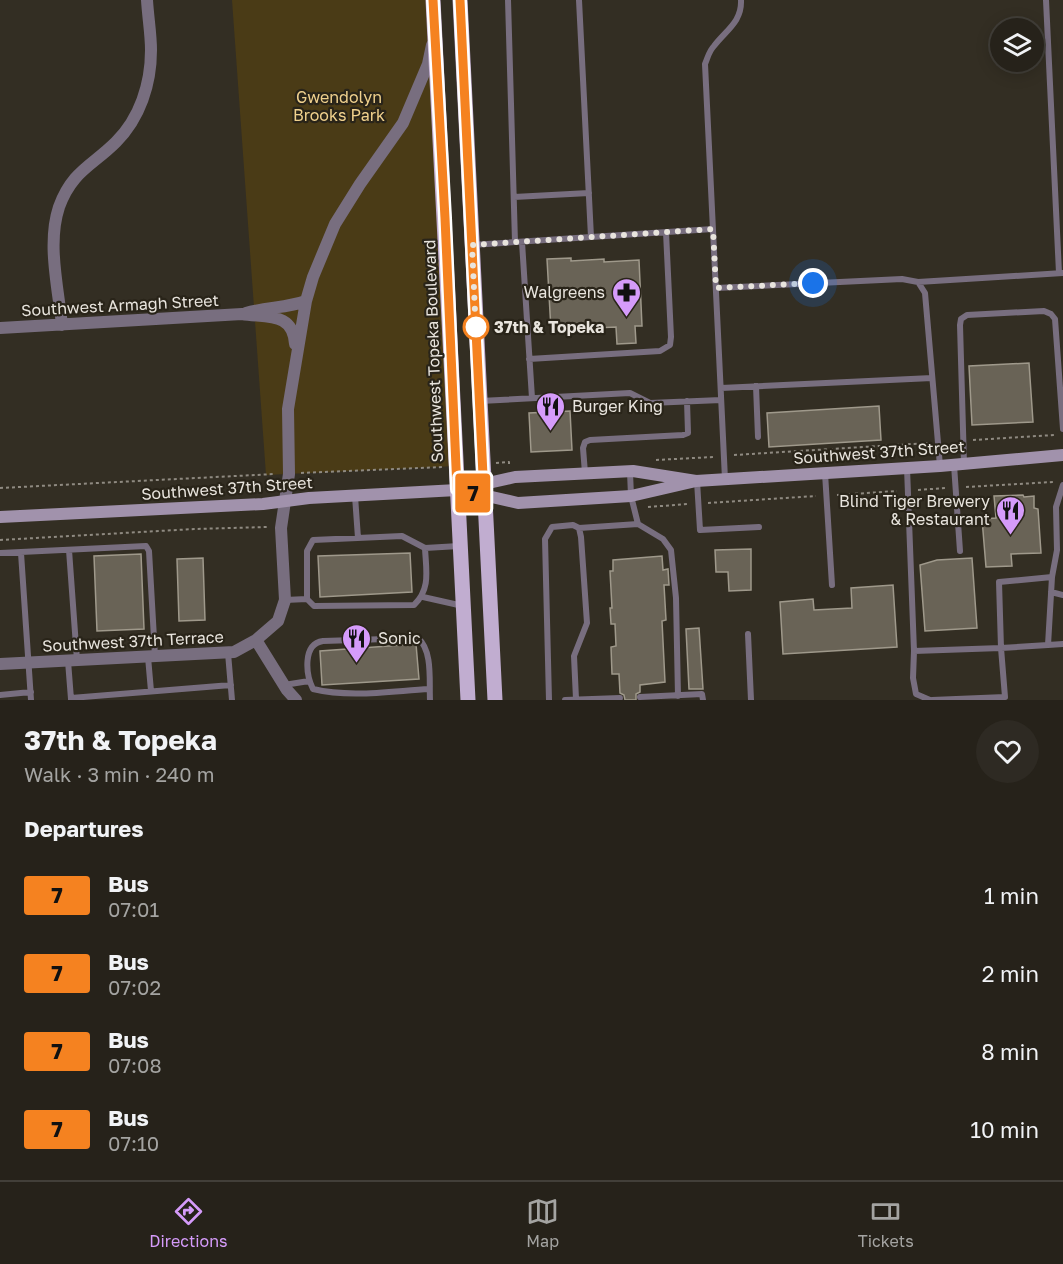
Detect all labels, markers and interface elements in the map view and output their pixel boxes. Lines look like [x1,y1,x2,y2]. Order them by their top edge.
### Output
map controls [990,18,1044,72]
button: layers [990,18,1044,72]
park label: Gwendolyn Brooks Park [293,87,385,125]
street label: Southwest Topeka Boulevard [419,239,447,463]
your location [798,268,828,298]
pharmacy icon: Walgreens [610,276,642,318]
place label: Walgreens [523,282,605,302]
street label: Southwest Armagh Street [21,290,219,320]
marker: 37th & Topeka [463,314,489,340]
place label: 37th & Topeka [494,317,604,337]
restaurant icon: Burger King [535,390,567,432]
place label: Burger King [572,396,663,416]
street label: Southwest 37th Street [793,436,965,468]
street label: Southwest 37th Street [141,472,313,504]
line badge: 7 [454,474,492,512]
text: 7 [467,480,479,506]
place label: Blind Tiger Brewery & Restaurant [839,491,990,529]
restaurant icon: Blind Tiger Brewery & Restaurant [995,494,1027,536]
restaurant icon: Sonic [341,622,373,664]
street label: Southwest 37th Terrace [42,626,224,656]
place label: Sonic [378,628,421,648]
button: heart [976,720,1039,783]
text: 37th & Topeka [24,723,217,756]
text: Walk · 3 min · 240 m [24,762,214,786]
text: Departures [24,815,143,842]
text: Bus [108,870,149,897]
text: 7 [51,882,63,908]
text: 1 min [984,882,1039,909]
text: 07:01 [108,897,159,921]
text: Bus [108,948,149,975]
text: 7 [51,960,63,986]
text: 2 min [982,960,1039,987]
text: 07:02 [108,975,161,999]
text: Bus [108,1026,149,1053]
text: 7 [51,1038,63,1064]
text: 8 min [981,1038,1039,1065]
text: 07:08 [108,1053,162,1077]
text: Bus [108,1104,149,1131]
text: 7 [51,1116,63,1142]
text: 10 min [970,1116,1039,1143]
text: 07:10 [108,1131,159,1155]
tab: Directions [149,1195,228,1251]
tab: Map [526,1195,559,1251]
tab: Tickets [858,1195,914,1251]

